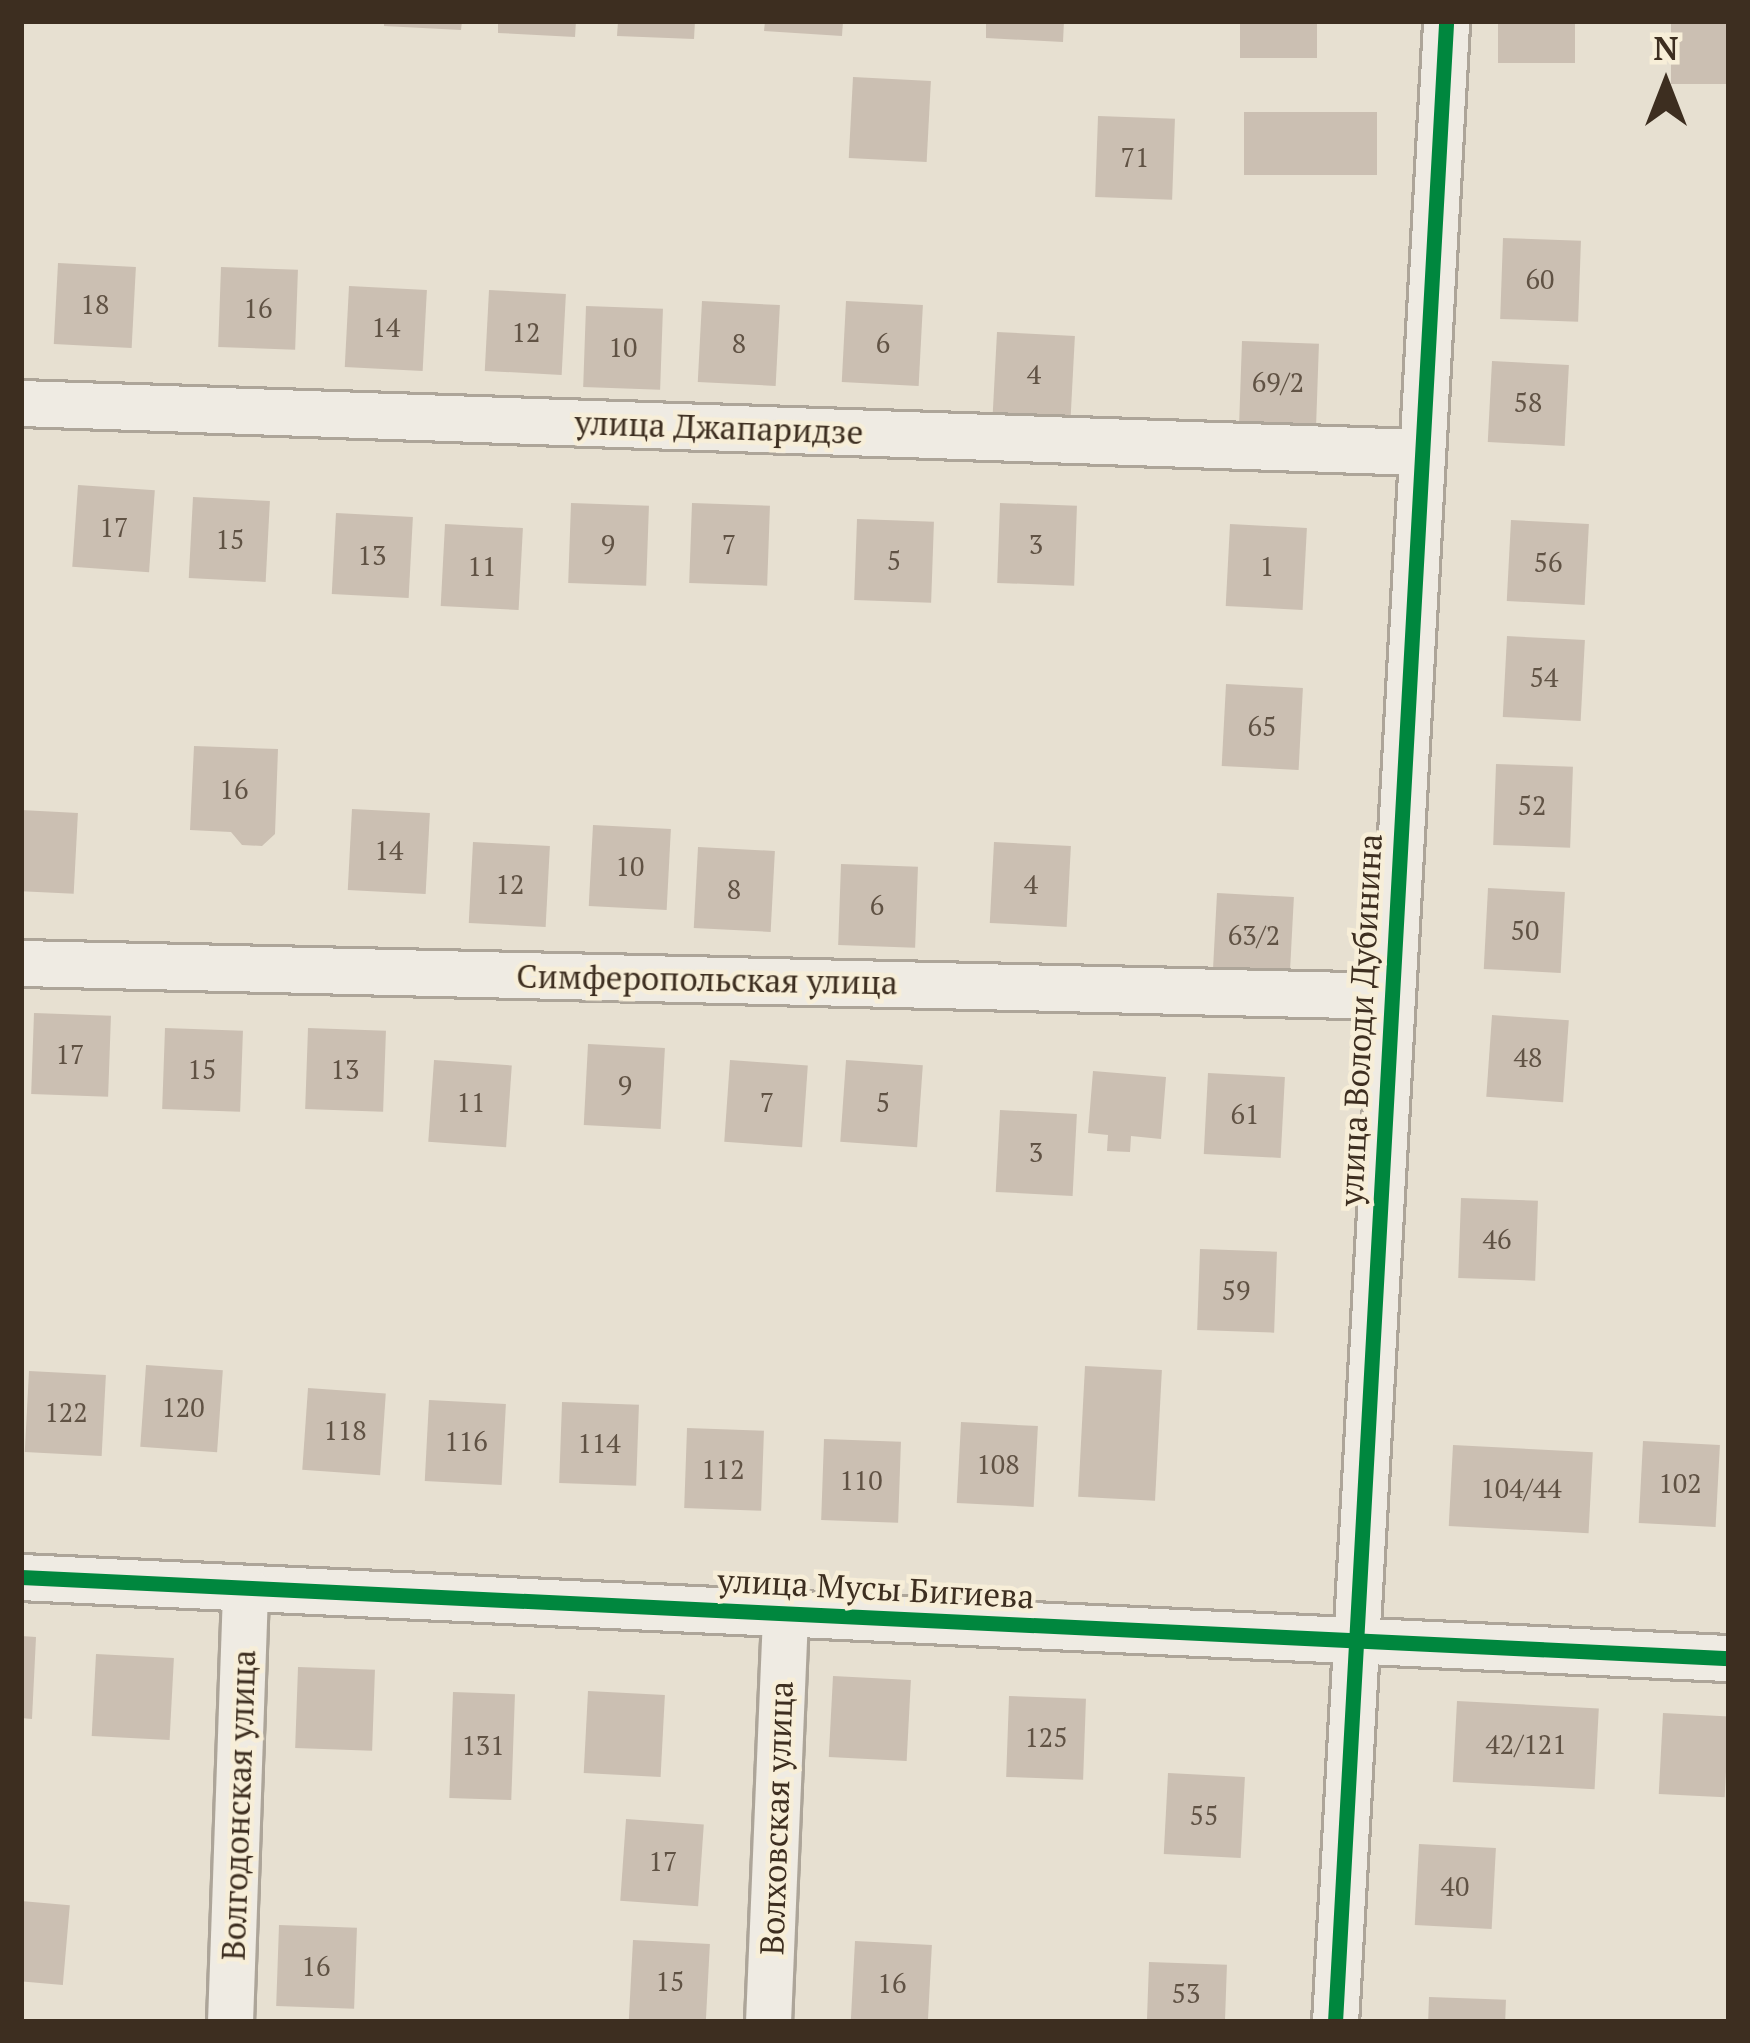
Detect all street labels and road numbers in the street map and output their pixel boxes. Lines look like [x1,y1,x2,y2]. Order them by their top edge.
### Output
street label: улица Джапаридзе [574,402,864,452]
street label: улица Володи Дубинина [1330,833,1390,1207]
street label: Симферопольская улица [516,956,898,1002]
street label: улица Мусы Бигиева [717,1560,1035,1616]
street label: Волгодонская улица [213,1649,263,1961]
street label: Волховская улица [751,1680,801,1956]

